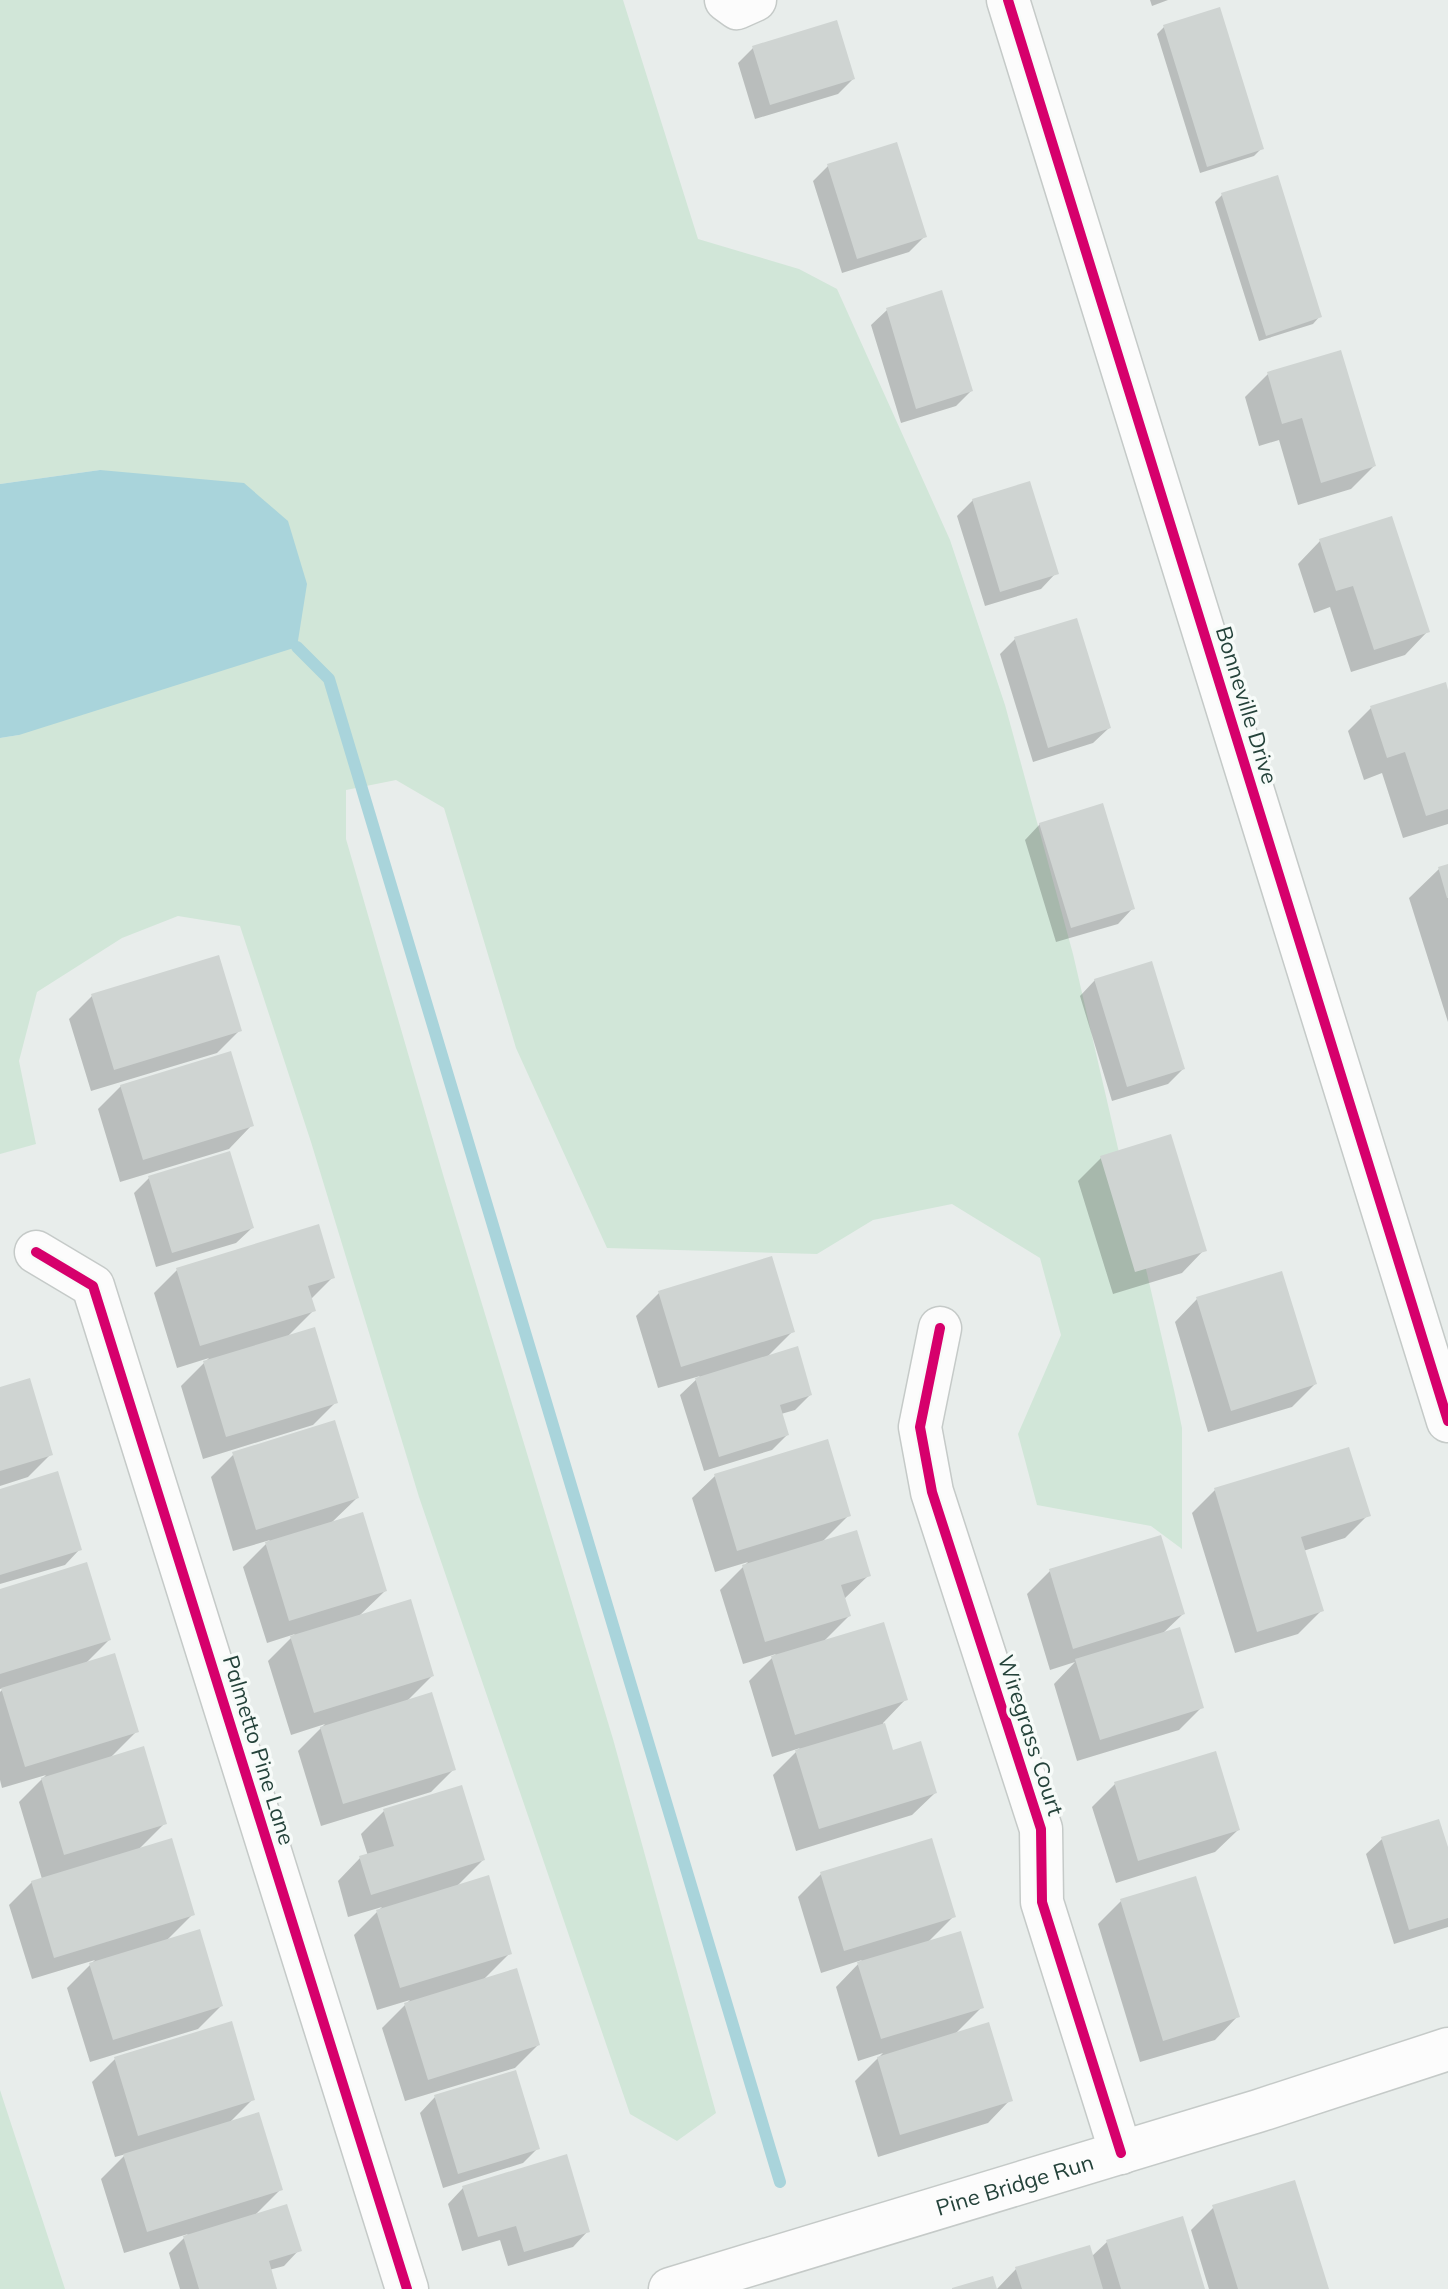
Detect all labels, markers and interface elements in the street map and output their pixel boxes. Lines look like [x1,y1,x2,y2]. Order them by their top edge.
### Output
street label: Bonneville Drive [1210,623,1284,787]
street label: Wiregrass Court [992,1651,1070,1819]
street label: Palmetto Pine Lane [217,1652,301,1848]
street label: Pine Bridge Run [932,2148,1097,2222]

